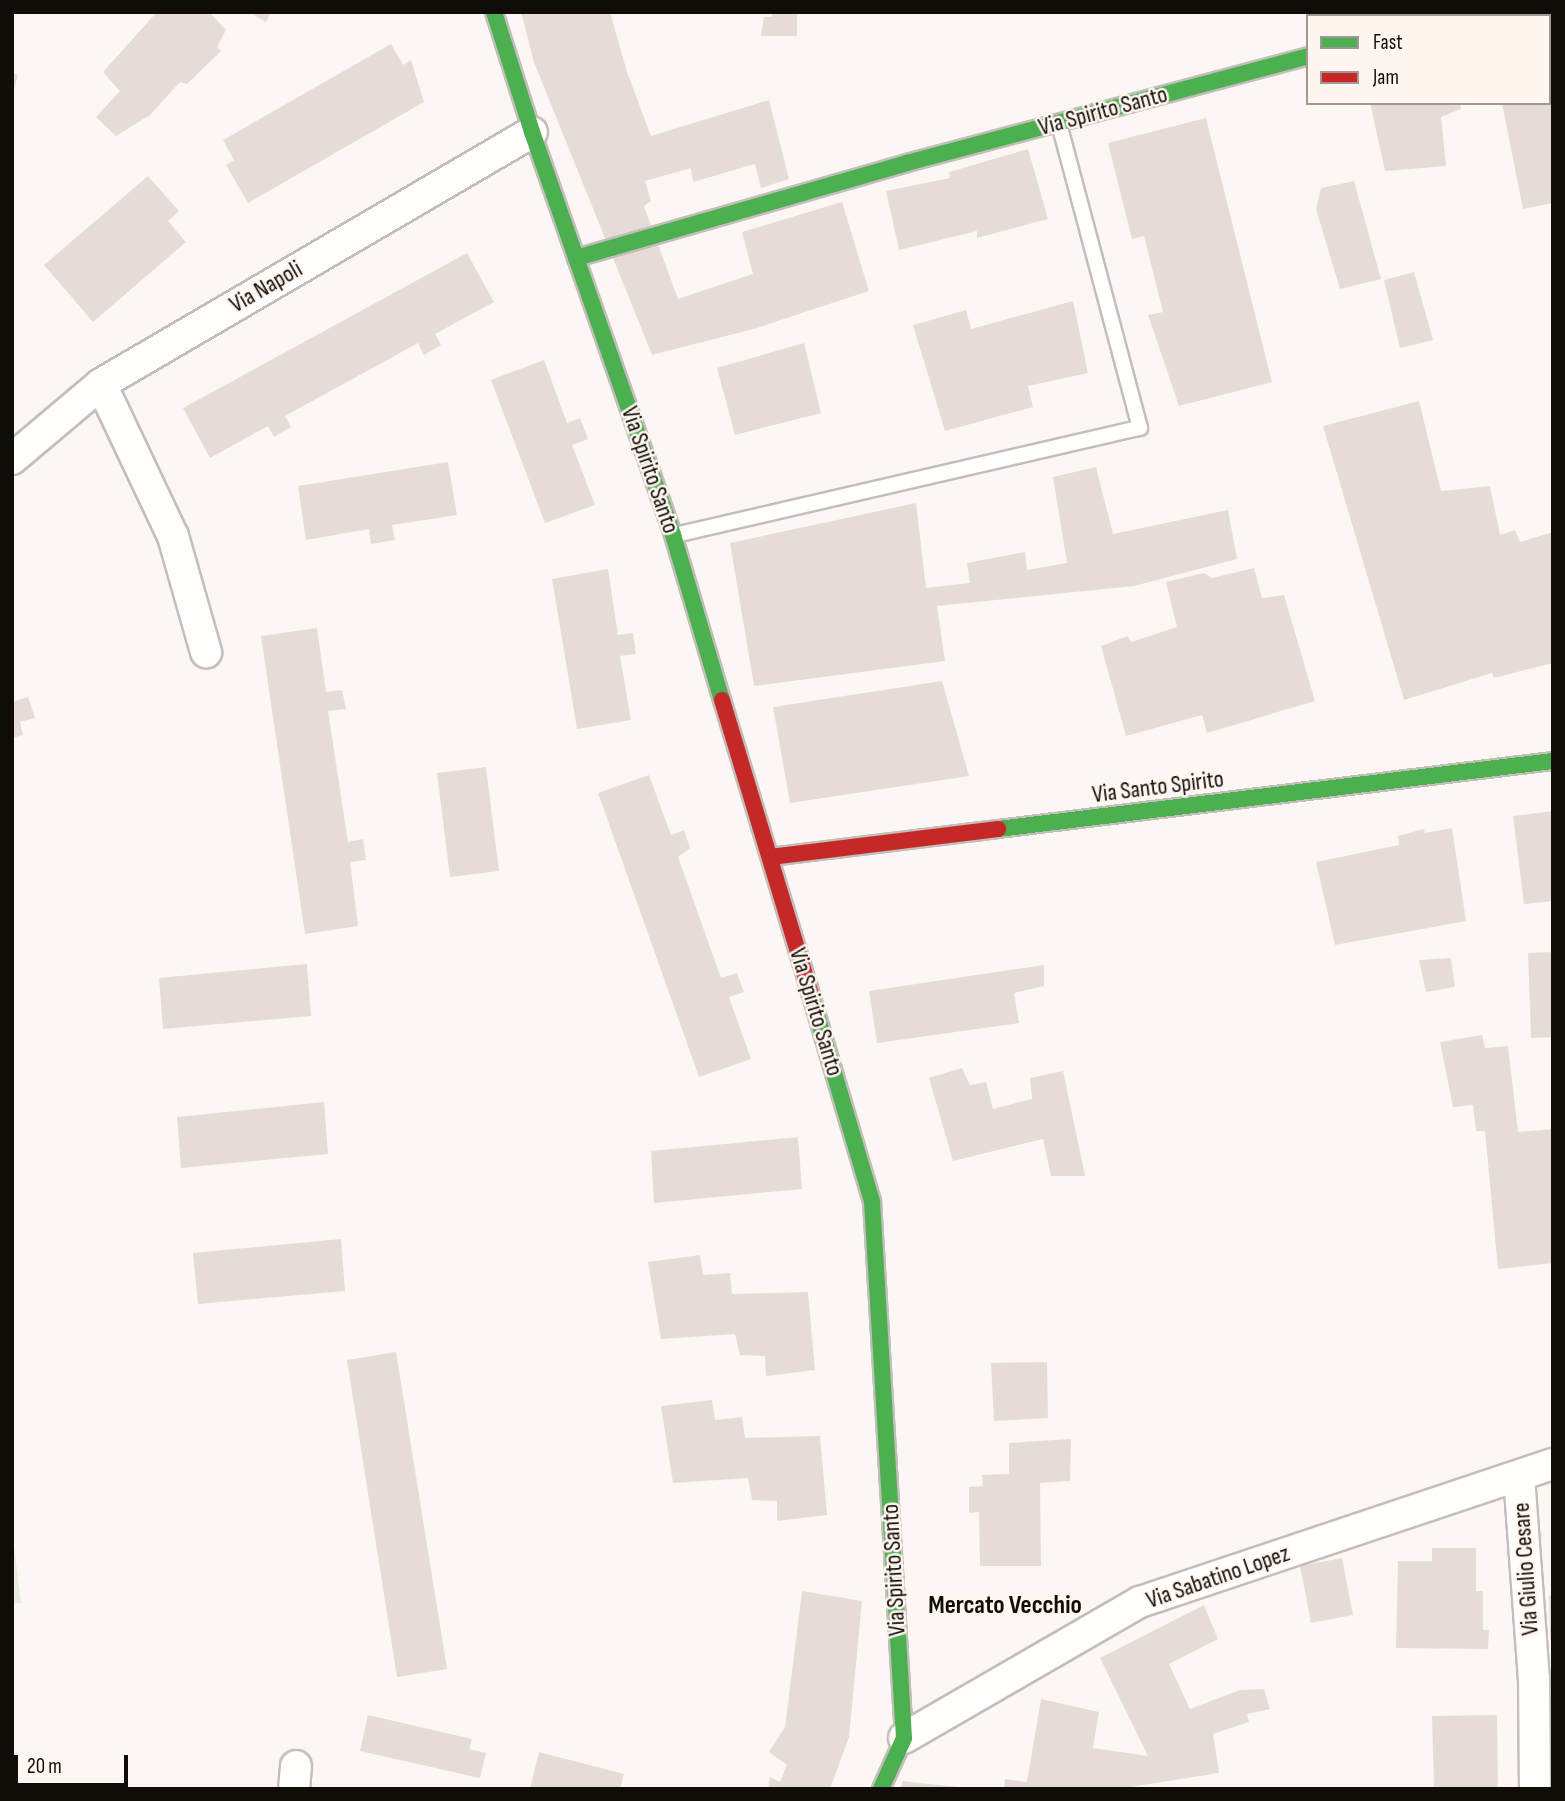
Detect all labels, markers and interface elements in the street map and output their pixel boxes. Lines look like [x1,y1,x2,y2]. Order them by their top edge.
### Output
legend [1306,14,1551,105]
text: Fast [1373,30,1403,55]
text: Jam [1373,65,1399,90]
street label: Via Spirito Santo [1035,80,1171,142]
street label: Via Napoli [225,255,307,319]
street label: Via Spirito Santo [615,403,685,537]
street label: Via Santo Spirito [1091,765,1225,809]
street label: Via Spirito Santo [783,945,849,1079]
street label: Via Giulio Cesare [1507,1502,1545,1636]
street label: Via Spirito Santo [876,1503,912,1637]
street label: Via Sabatino Lopez [1143,1539,1293,1615]
district label: Mercato Vecchio [928,1590,1082,1622]
scale bar [18,1742,131,1786]
text: 20 m [27,1754,62,1779]

